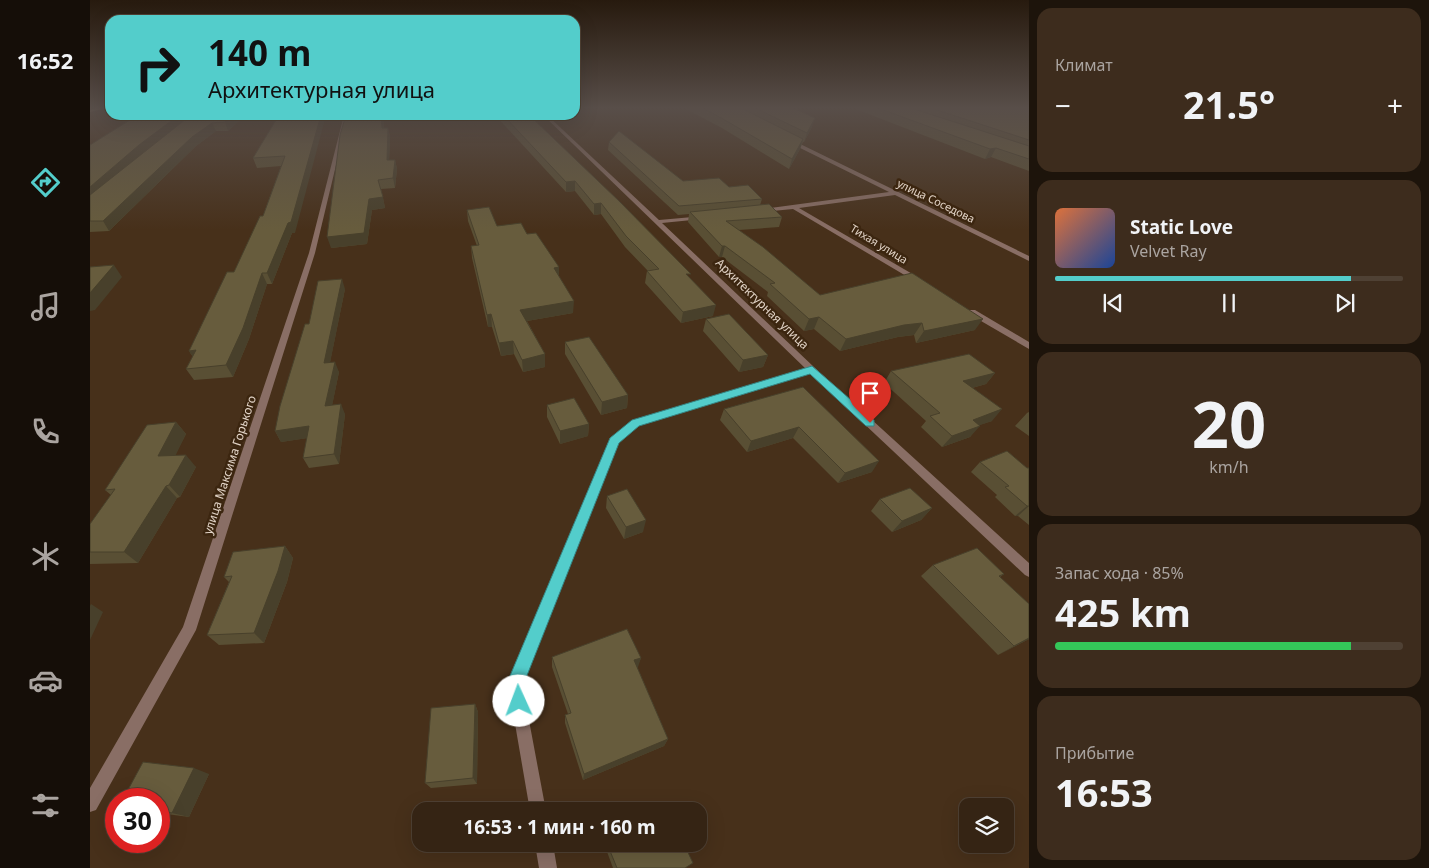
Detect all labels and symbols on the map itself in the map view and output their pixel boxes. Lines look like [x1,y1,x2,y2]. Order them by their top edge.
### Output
street label: улица Соседова [895,175,977,226]
street label: Тихая улица [848,221,911,267]
street label: Архитектурная улица [712,255,813,353]
pin [849,372,891,423]
street label: улица Максима Горького [199,393,260,537]
position arrow [492,674,544,726]
speed limit sign: 30 [105,788,170,853]

